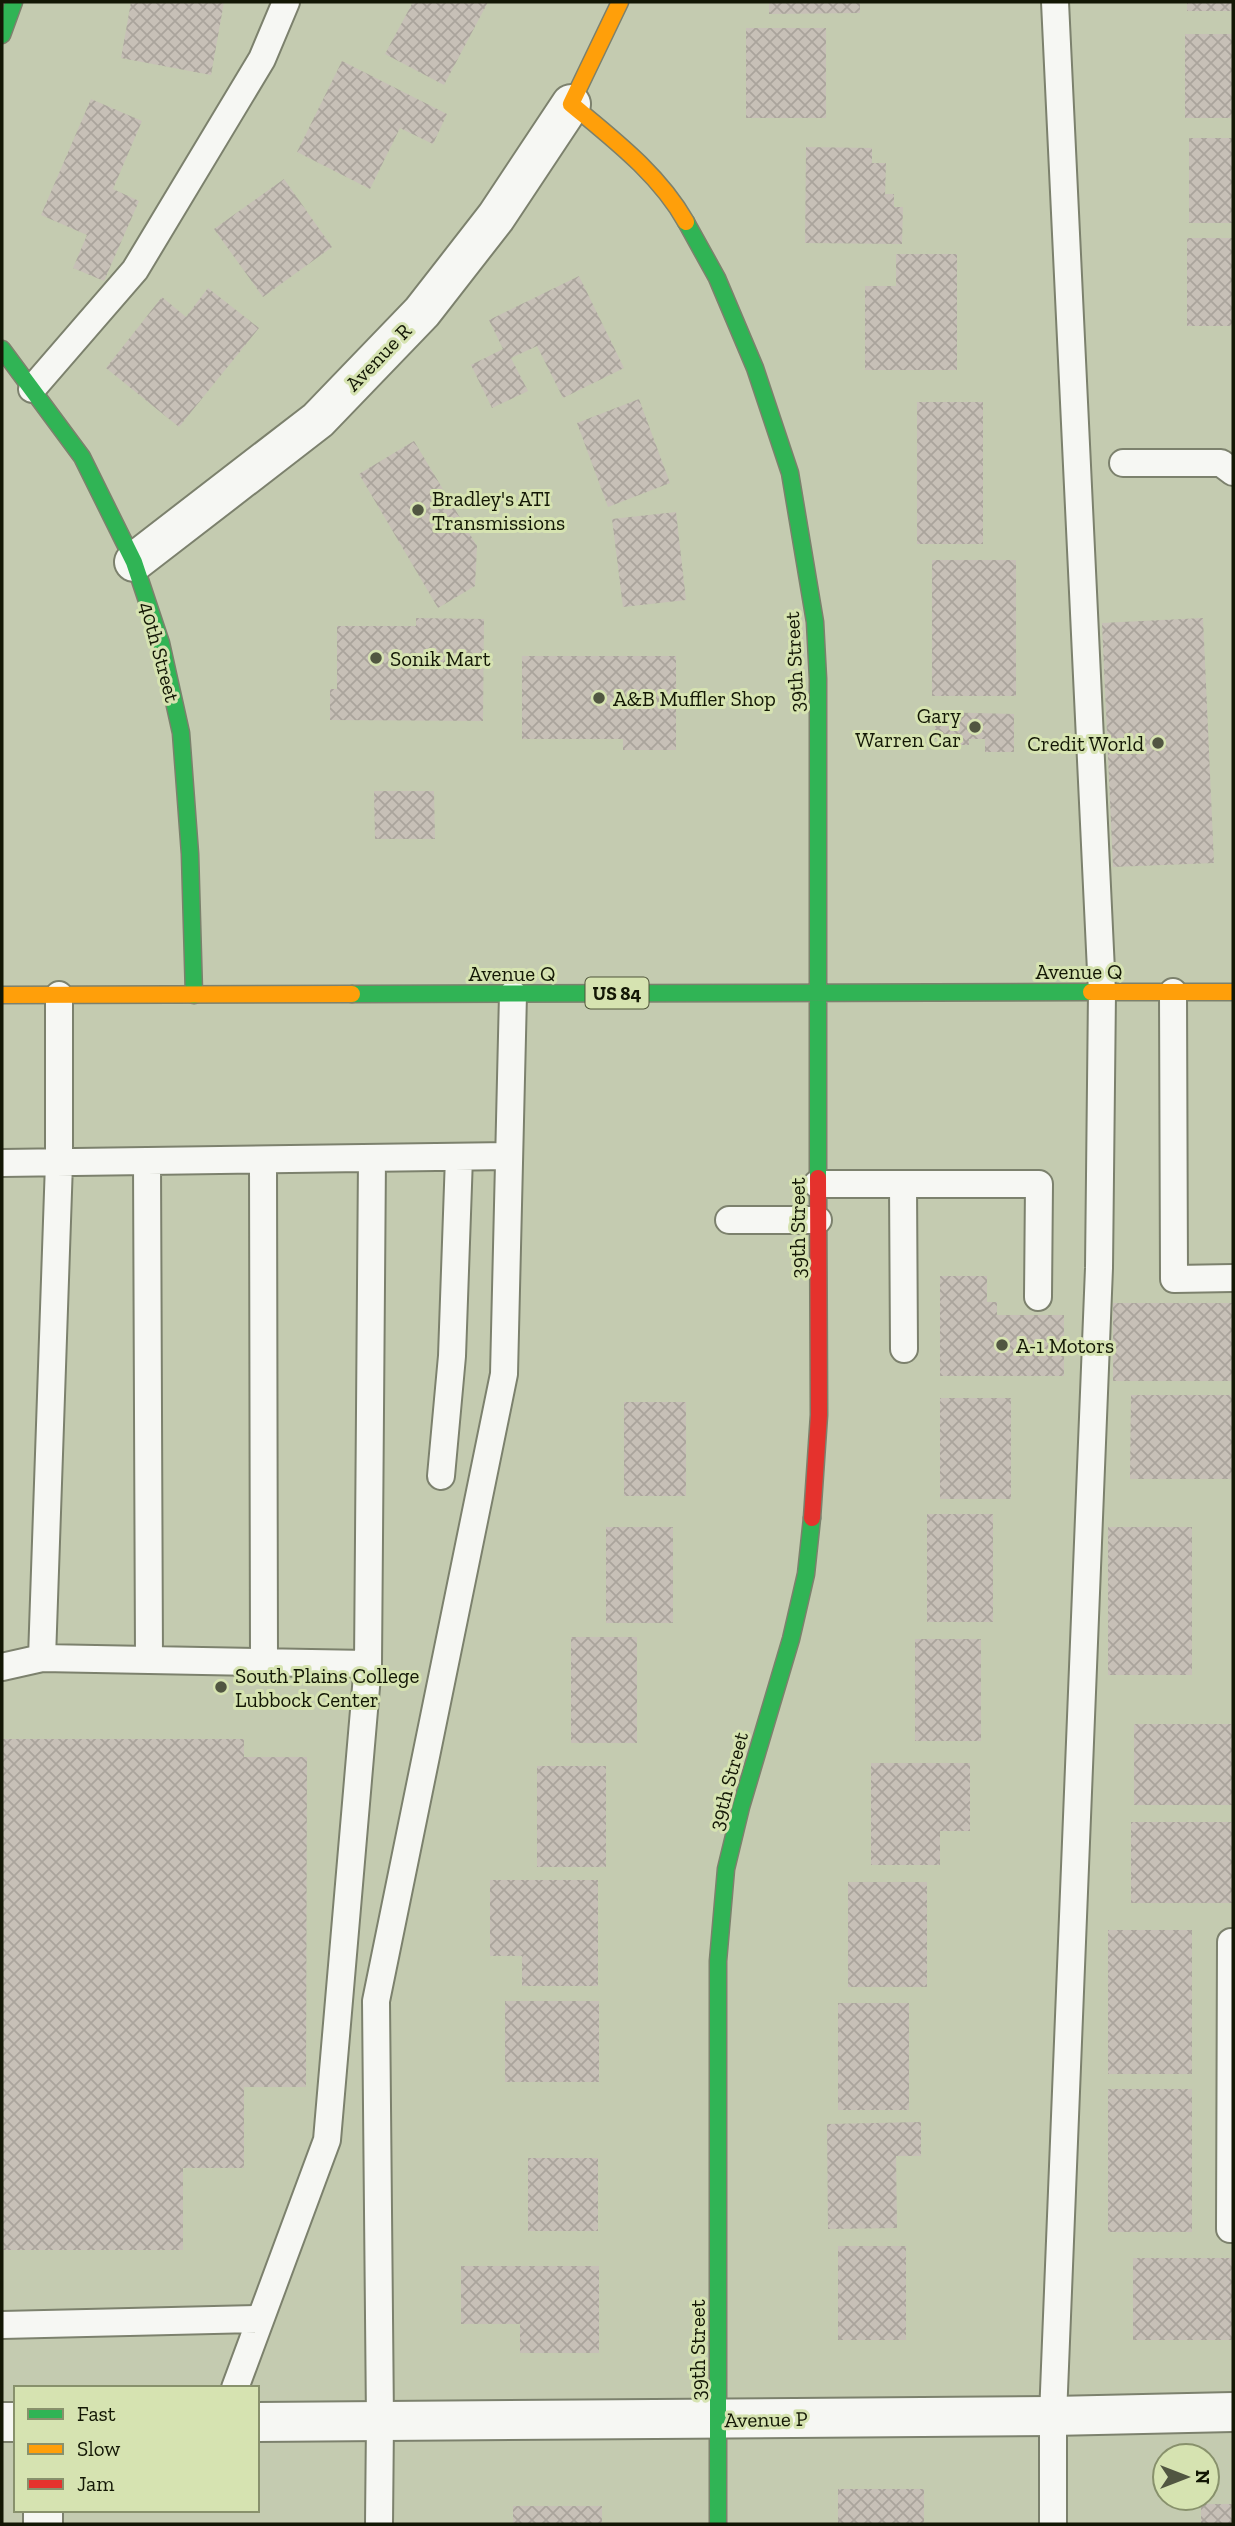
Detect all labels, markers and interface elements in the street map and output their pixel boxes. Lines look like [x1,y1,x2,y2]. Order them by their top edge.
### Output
street label: Avenue R [340,318,416,396]
place label: Bradley's ATI Transmissions [432,486,565,535]
marker: Bradley's ATI Transmissions [410,502,426,518]
street label: 40th Street [135,599,185,705]
street label: 39th Street [779,611,809,713]
place label: Sonik Mart [390,646,491,671]
marker: Sonik Mart [368,650,384,666]
place label: A&B Muffler Shop [613,686,776,711]
marker: A&B Muffler Shop [591,690,607,706]
place label: Gary Warren Car [855,703,961,752]
marker: Gary Warren Car [967,719,983,735]
place label: Credit World [1027,731,1144,756]
marker: Credit World [1150,735,1166,751]
street label: Avenue Q [1036,959,1122,984]
street label: Avenue Q [469,961,555,986]
road number: US 84 [586,978,648,1009]
street label: 39th Street [785,1177,810,1278]
place label: A-1 Motors [1016,1333,1114,1358]
marker: A-1 Motors [994,1337,1010,1353]
place label: South Plains College Lubbock Center [235,1663,419,1712]
marker: South Plains College Lubbock Center [213,1679,229,1695]
street label: 39th Street [703,1729,753,1833]
street label: 39th Street [685,2299,710,2400]
legend [14,2386,259,2512]
text: Fast [77,2401,116,2426]
street label: Avenue P [724,2406,808,2432]
text: Slow [77,2436,120,2461]
north arrow [1151,2442,1221,2512]
text: N [1191,2470,1214,2484]
text: Jam [77,2471,114,2496]

